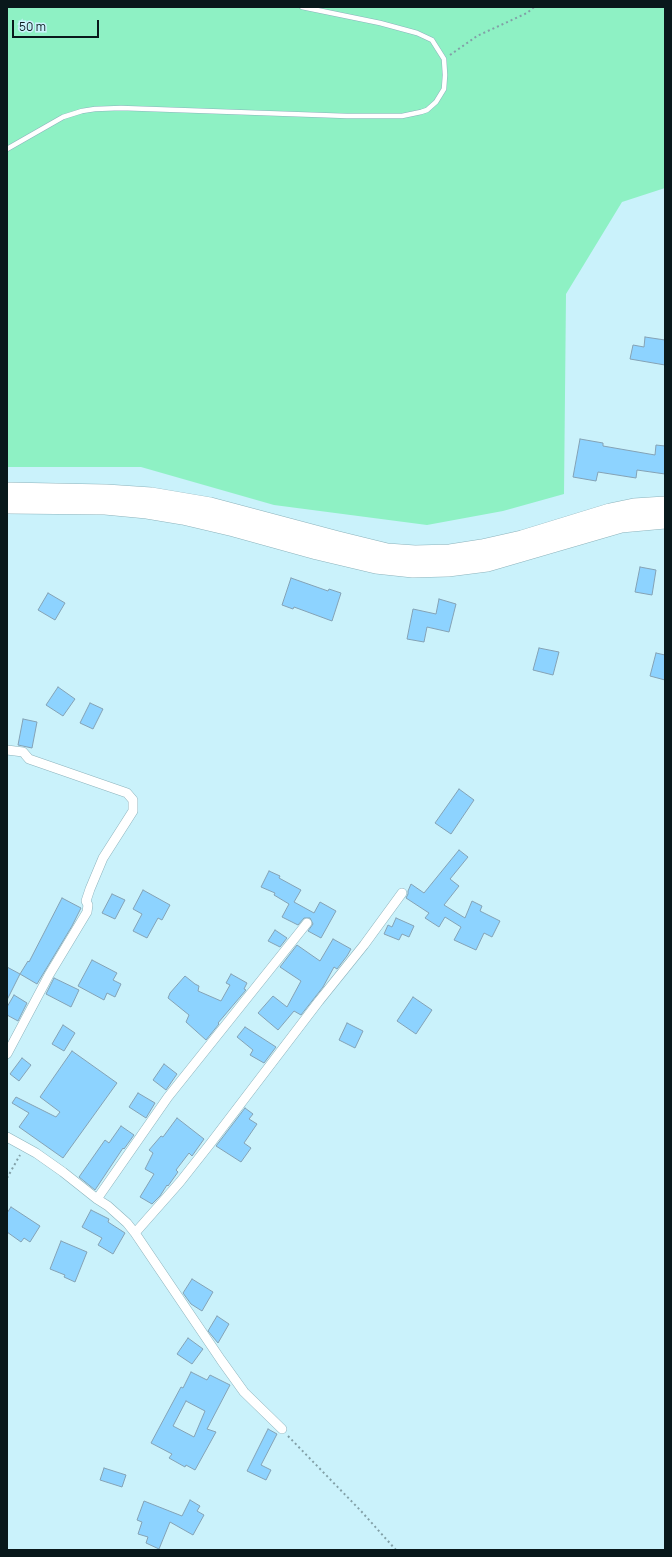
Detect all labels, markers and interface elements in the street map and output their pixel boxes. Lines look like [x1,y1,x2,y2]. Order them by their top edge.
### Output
scale bar [14,12,101,38]
text: 50 m [19,18,46,35]

